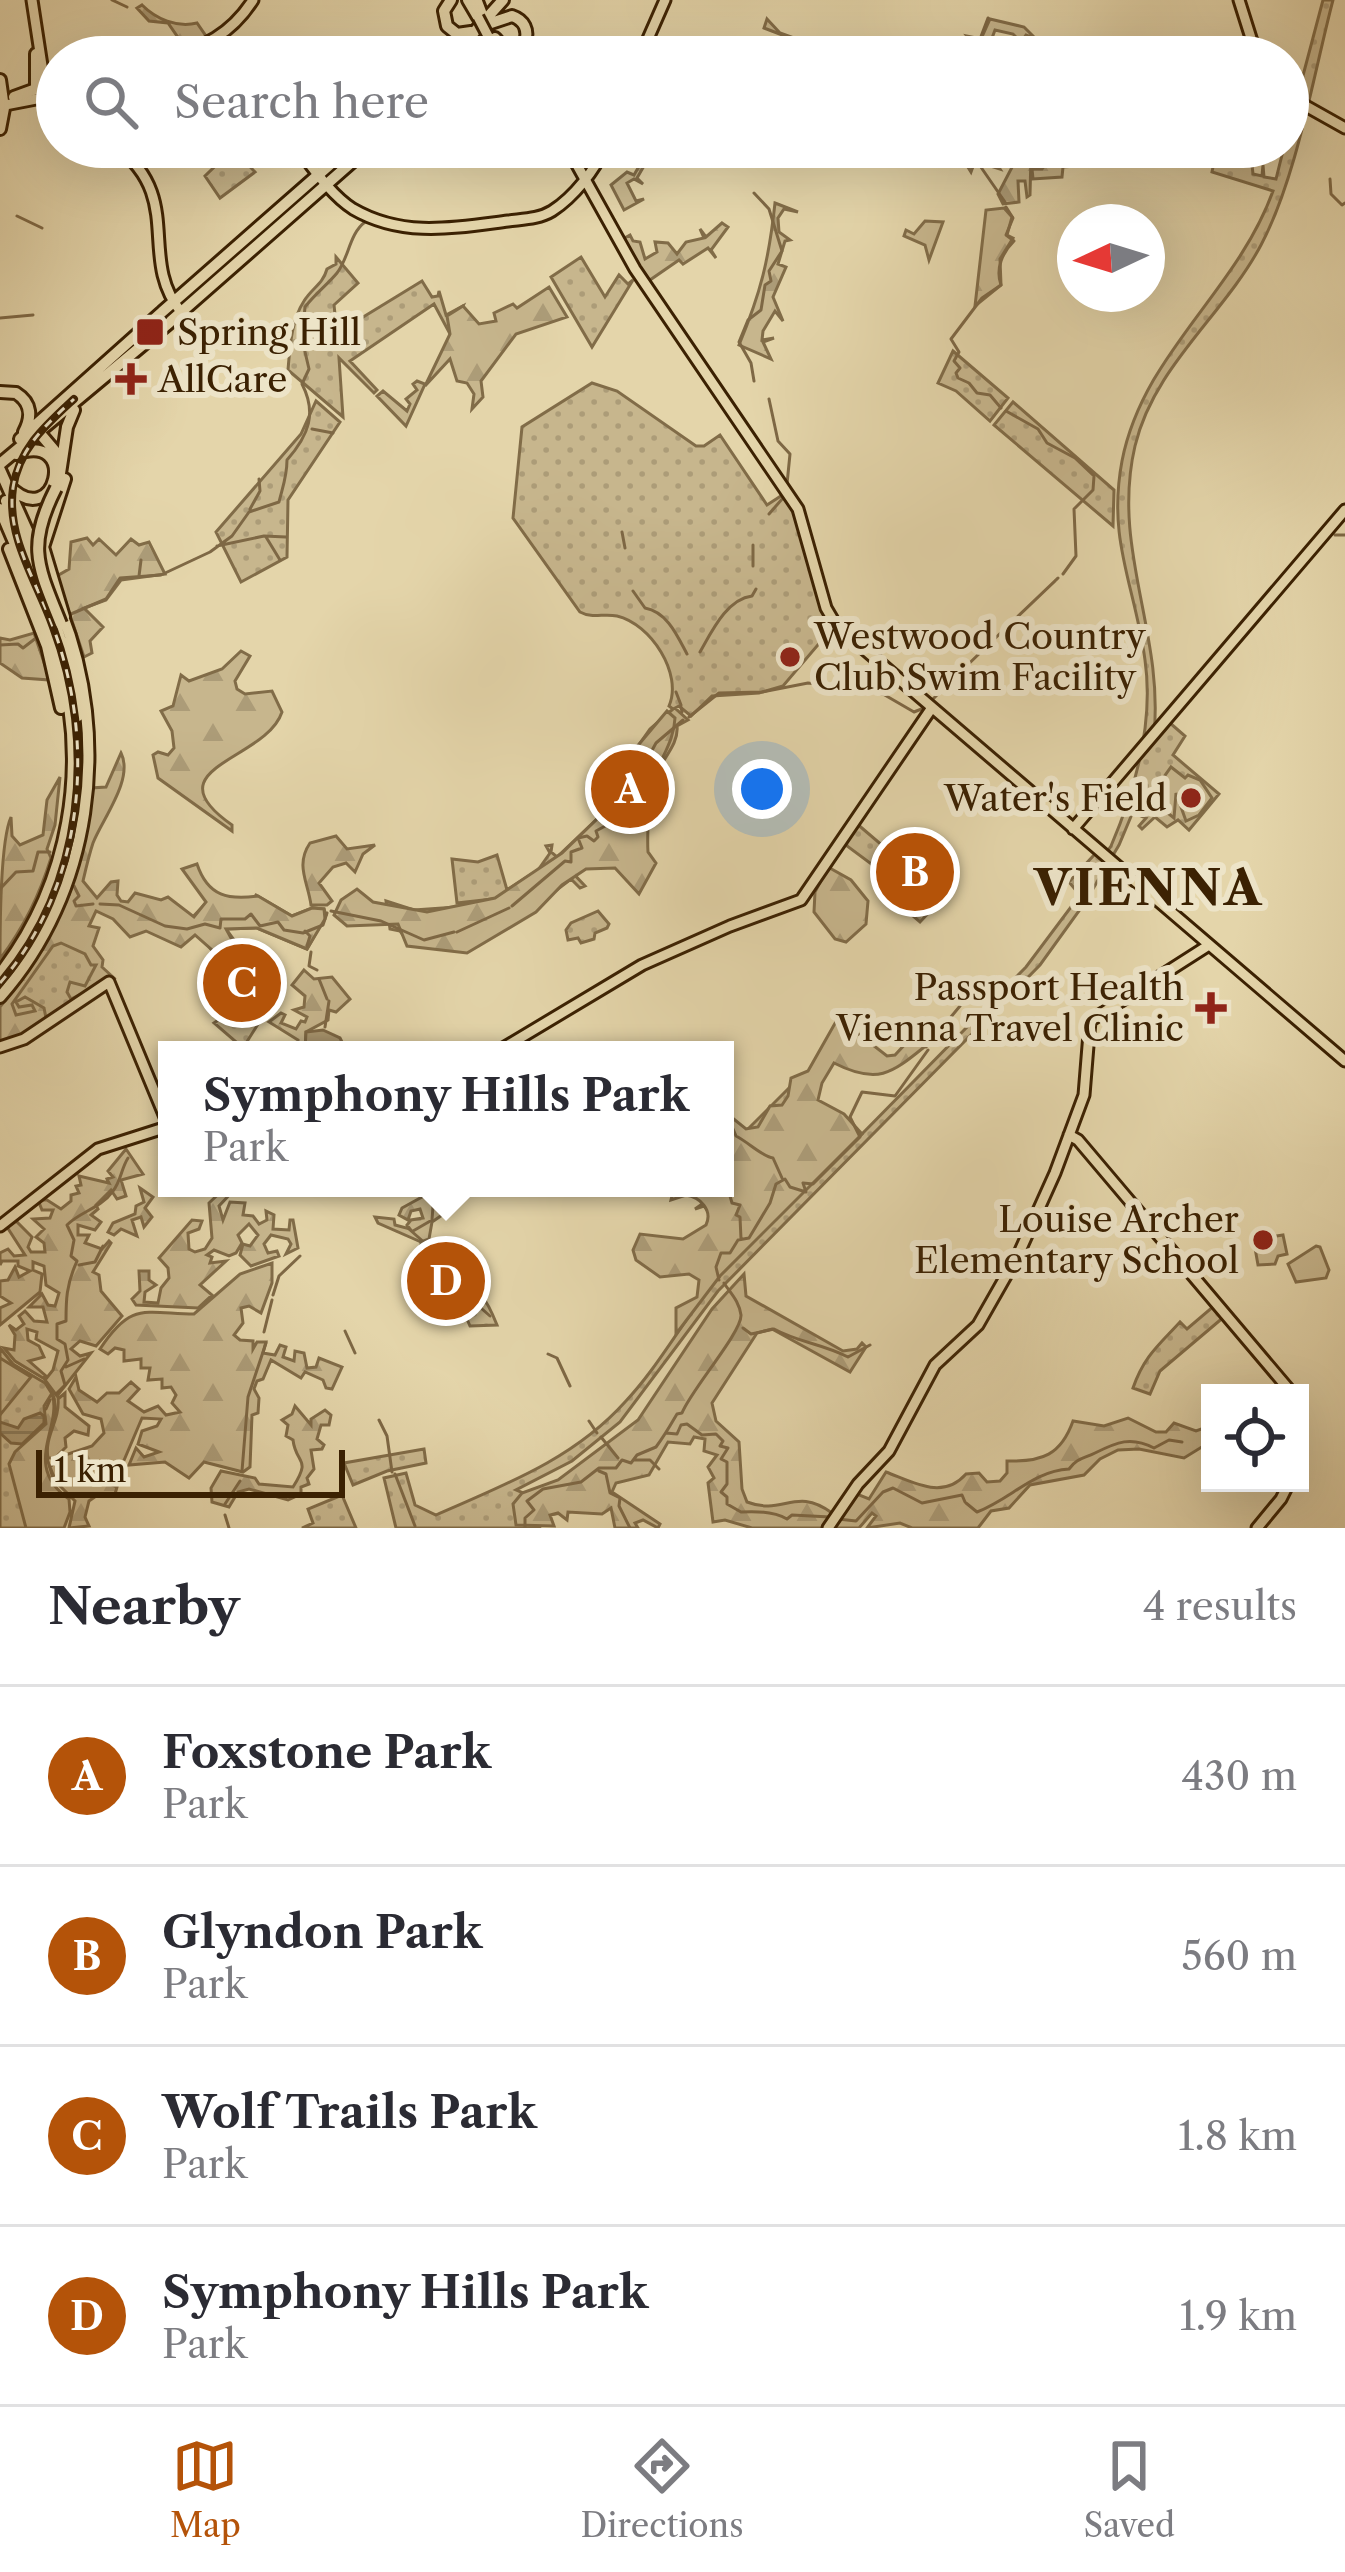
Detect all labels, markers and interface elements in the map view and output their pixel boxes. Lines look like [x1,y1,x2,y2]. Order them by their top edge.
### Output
search box [36,36,1309,168]
icon: search [78,69,144,135]
text: Search here [174,74,429,130]
north arrow [1057,204,1165,312]
place label: Spring Hill [177,310,361,354]
marker: Spring Hill [134,316,166,348]
place label: AllCare [157,357,287,401]
marker: AllCare [115,363,147,395]
place label: Westwood Country Club Swim Facility [813,614,1147,699]
marker: Westwood Country Club Swim Facility [777,644,803,670]
pin: A [591,744,669,834]
your location [732,759,792,819]
place label: Water's Field [943,776,1167,820]
marker: Water's Field [1178,785,1204,811]
pin: B [876,827,954,917]
district label: VIENNA [1033,858,1264,917]
pin: C [203,938,281,1028]
place label: Passport Health Vienna Travel Clinic [835,965,1184,1050]
marker: Passport Health Vienna Travel Clinic [1195,992,1227,1024]
popup [158,1041,734,1197]
text: Symphony Hills Park [203,1067,689,1123]
text: Park [203,1123,288,1171]
place label: Louise Archer Elementary School [914,1197,1239,1282]
marker: Louise Archer Elementary School [1250,1227,1276,1253]
pin: D [407,1236,485,1326]
map controls [1201,1384,1309,1492]
button: locate [1201,1384,1309,1492]
scale bar [36,1444,345,1497]
text: 1 km [54,1450,126,1491]
text: Nearby [48,1575,240,1637]
text: 4 results [1143,1582,1297,1630]
text: Foxstone Park [162,1724,491,1780]
text: A [72,1752,102,1800]
text: 430 m [1182,1752,1297,1800]
text: Park [162,1780,247,1828]
text: Glyndon Park [162,1904,482,1960]
text: B [73,1932,102,1980]
text: 560 m [1182,1932,1297,1980]
text: Park [162,1960,247,2008]
text: Wolf Trails Park [162,2084,537,2140]
text: C [71,2112,103,2160]
text: 1.8 km [1178,2112,1297,2160]
text: Park [162,2140,247,2188]
text: Symphony Hills Park [162,2264,648,2320]
text: D [70,2292,104,2340]
text: 1.9 km [1179,2292,1297,2340]
text: Park [162,2320,247,2368]
tab: Map [170,2433,241,2546]
tab: Directions [581,2433,744,2546]
tab: Saved [1083,2433,1175,2546]

